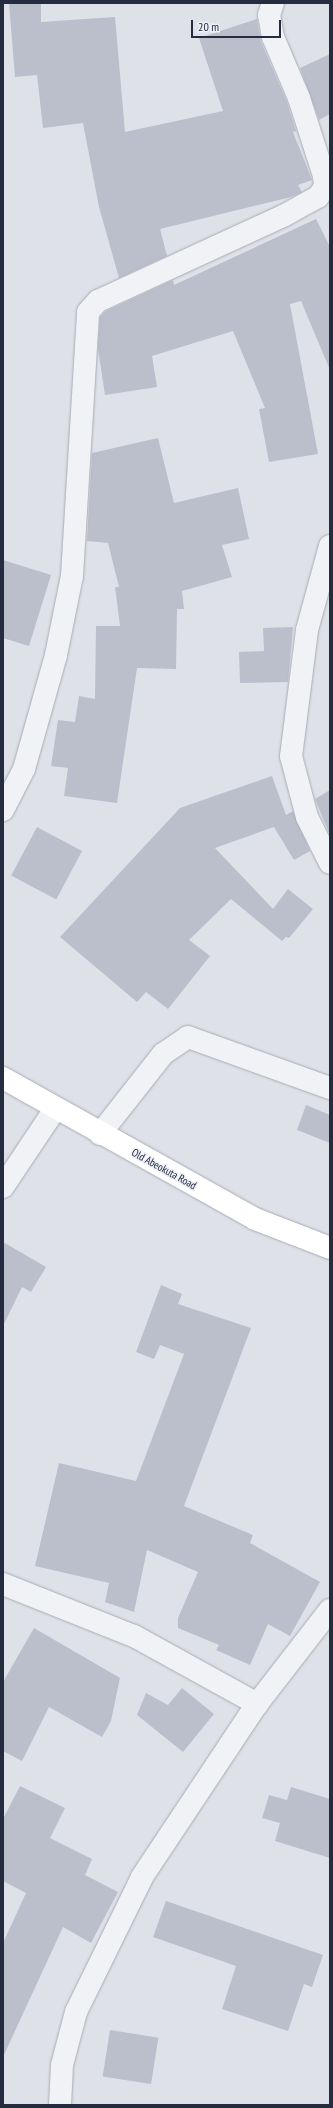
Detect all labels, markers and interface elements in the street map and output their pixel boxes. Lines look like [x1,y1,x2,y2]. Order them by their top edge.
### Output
scale bar [193,12,283,38]
text: 20 m [198,19,219,34]
street label: Old Abeokuta Road [129,1146,199,1192]

